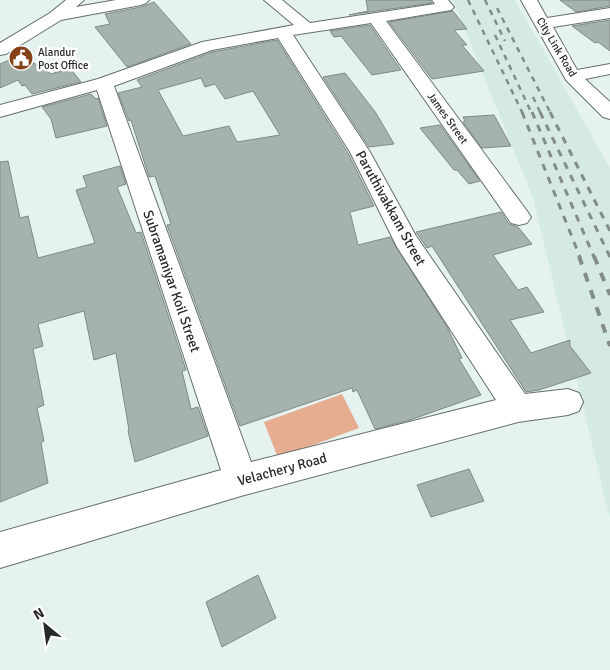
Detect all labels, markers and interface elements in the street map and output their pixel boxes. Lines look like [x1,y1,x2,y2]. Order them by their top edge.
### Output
street label: City Link Road [534,15,579,79]
public building icon: Alandur Post Office [8,45,34,71]
place label: Alandur Post Office [38,46,88,72]
street label: James Street [425,90,471,147]
street label: Paruthivakkam Street [352,148,429,269]
street label: Subramaniyar Koil Street [139,208,204,355]
street label: Velachery Road [236,449,329,490]
north arrow [20,600,70,650]
text: N [31,604,47,624]

